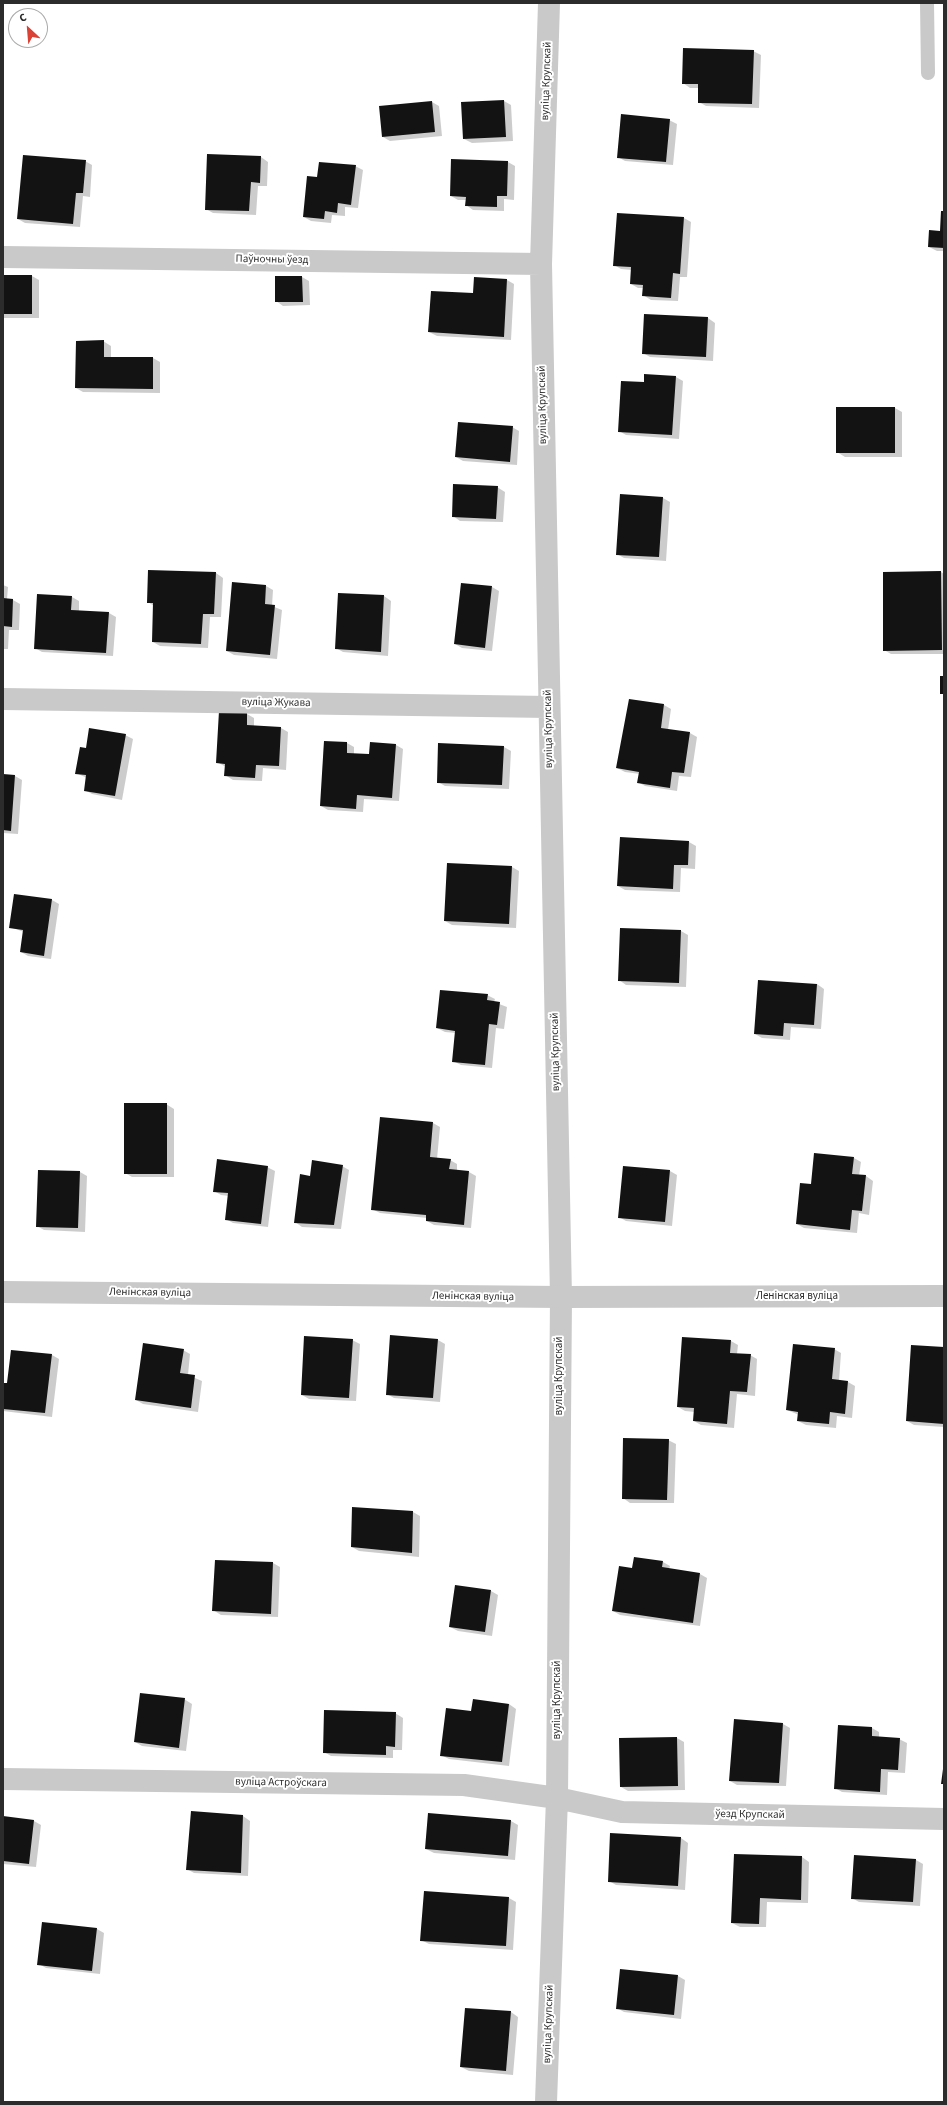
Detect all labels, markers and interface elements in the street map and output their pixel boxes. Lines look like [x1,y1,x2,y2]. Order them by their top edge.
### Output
north arrow [8,8,48,48]
text: С [17,10,29,26]
street label: вуліца Крупскай [539,41,555,121]
street label: Паўночны ўезд [236,253,308,267]
street label: вуліца Крупскай [536,365,550,445]
street label: вуліца Крупскай [542,689,556,769]
street label: вуліца Жукава [241,696,311,710]
street label: вуліца Крупскай [549,1012,563,1092]
street label: Ленінская вуліца [109,1286,191,1300]
street label: Ленінская вуліца [432,1290,514,1304]
street label: Ленінская вуліца [756,1290,838,1304]
street label: вуліца Крупскай [553,1337,567,1415]
street label: вуліца Крупскай [551,1661,565,1739]
street label: вуліца Астроўскага [235,1776,327,1790]
street label: ўезд Крупскай [715,1808,785,1822]
street label: вуліца Крупскай [541,1984,557,2064]

